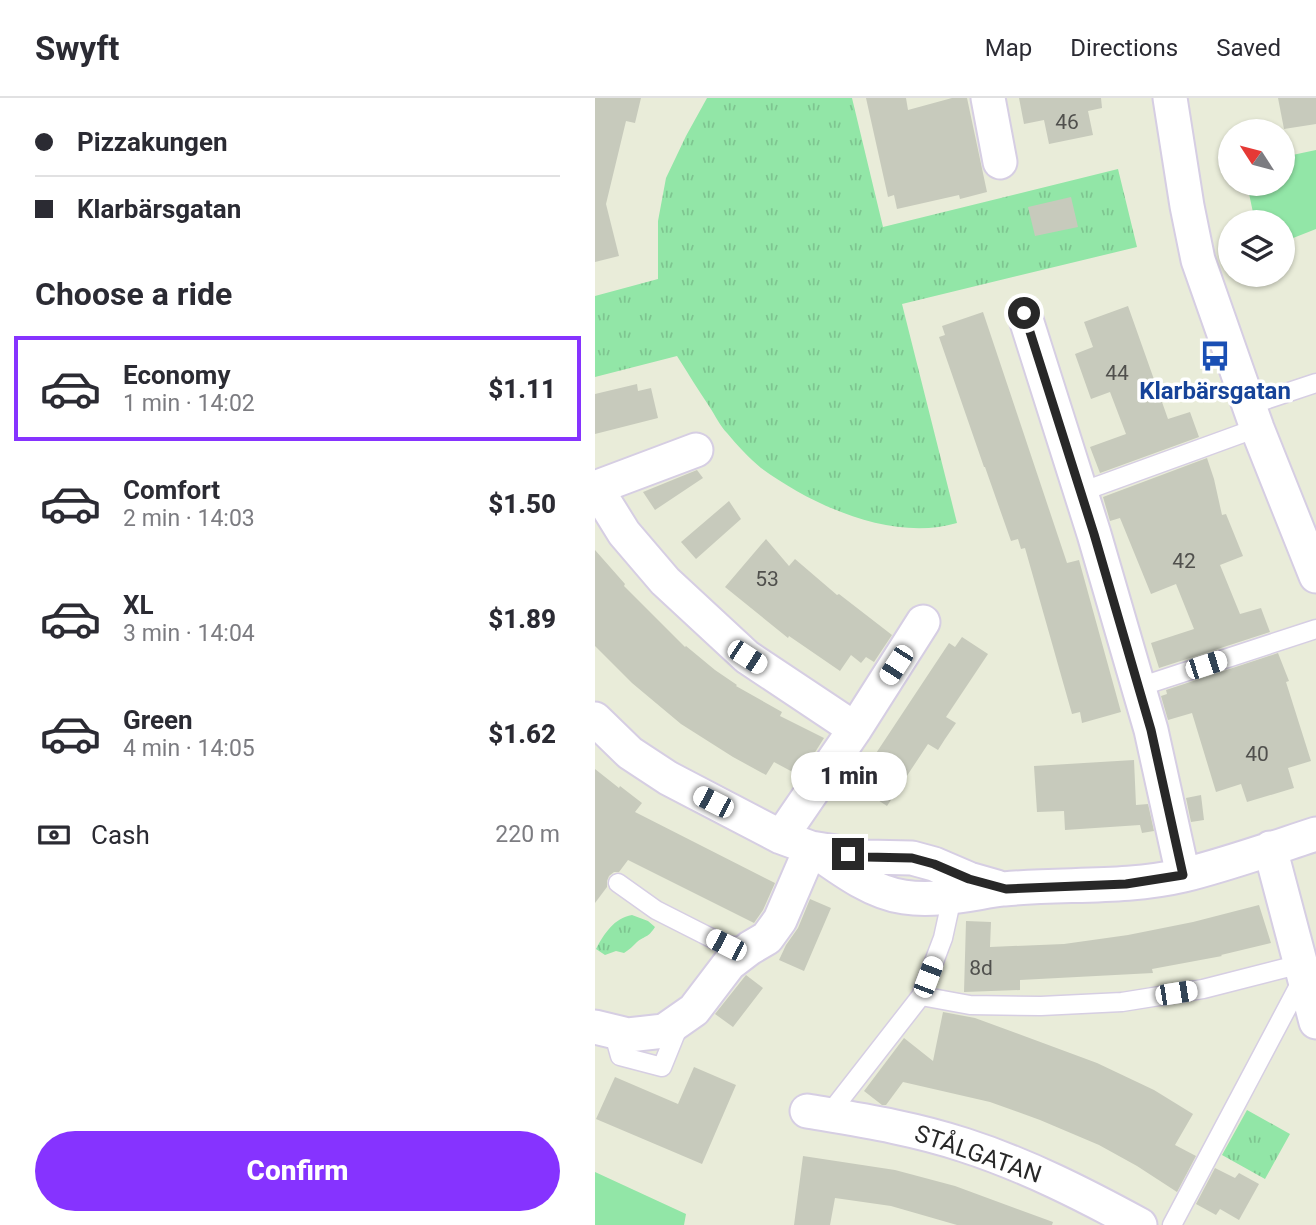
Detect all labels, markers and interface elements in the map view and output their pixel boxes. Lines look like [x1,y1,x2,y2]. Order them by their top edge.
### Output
text: Swyft [35,29,119,68]
text: Map [985,34,1032,62]
text: Directions [1070,34,1178,62]
text: Saved [1216,34,1281,62]
house number: 46 [1055,110,1079,134]
north arrow [1218,119,1295,196]
map controls [1218,119,1295,287]
text: Pizzakungen [77,127,228,157]
text: Klarbärsgatan [77,194,241,224]
button: layers [1218,210,1295,287]
text: Choose a ride [35,275,232,313]
route start [1008,297,1040,329]
bus stop icon: Klarbärsgatan [1198,339,1232,373]
icon: car [39,357,102,420]
text: Economy [123,360,230,390]
house number: 44 [1105,361,1129,385]
text: $1.11 [488,374,556,404]
place label: Klarbärsgatan [1139,377,1291,405]
text: 1 min · 14:02 [123,390,255,417]
icon: car [39,472,102,535]
text: Comfort [123,475,220,505]
text: $1.50 [488,489,556,519]
text: 2 min · 14:03 [123,505,255,532]
house number: 42 [1172,549,1196,573]
house number: 53 [755,567,779,591]
icon: car [39,587,102,650]
text: XL [123,590,154,620]
text: $1.89 [488,604,556,634]
text: 3 min · 14:04 [123,620,255,647]
car [724,637,771,677]
car [876,642,917,688]
car [1183,649,1230,681]
icon: car [39,702,102,765]
text: Green [123,705,193,735]
text: $1.62 [488,719,556,749]
text: 4 min · 14:05 [123,735,255,762]
house number: 40 [1245,742,1269,766]
callout: 1 min [790,752,906,802]
text: 1 min [820,763,878,790]
car [690,783,737,821]
icon: cash [35,816,73,854]
text: Cash [91,820,150,850]
text: 220 m [495,821,560,848]
route end [832,838,864,870]
car [703,926,750,964]
car [911,954,946,1000]
house number: 8d [969,956,993,980]
car [1154,979,1199,1007]
street label: STÅLGATAN [911,1118,1045,1189]
button: Confirm [35,1131,560,1211]

